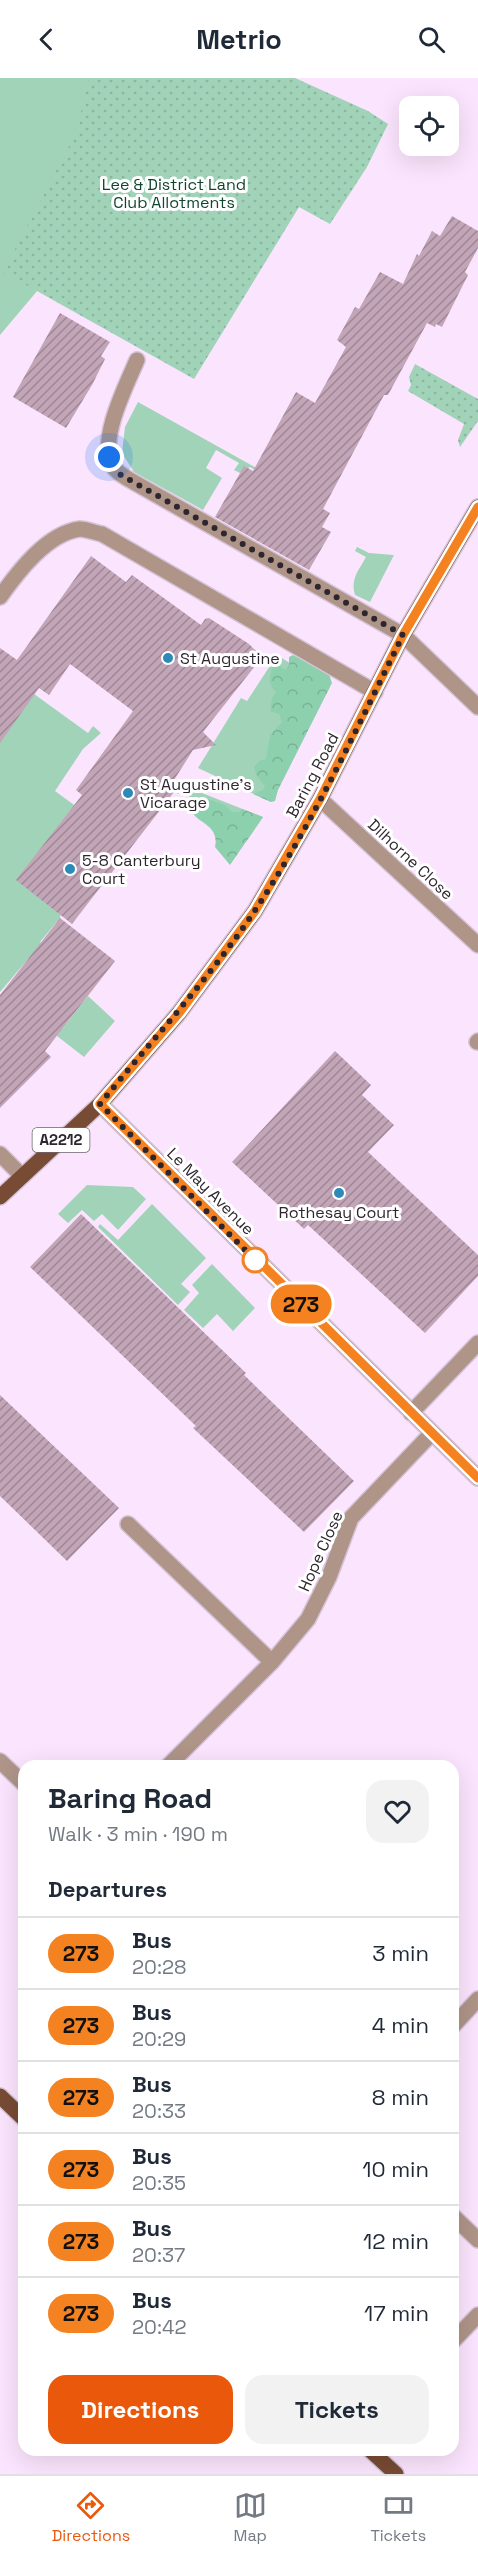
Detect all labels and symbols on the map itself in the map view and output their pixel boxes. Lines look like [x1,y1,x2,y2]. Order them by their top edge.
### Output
park label: Lee & District Land Club Allotments [102,174,246,213]
your location [94,442,124,472]
place label: St Augustine [180,648,280,669]
marker: St Augustine [161,651,175,665]
street label: Baring Road [281,729,344,821]
place label: St Augustine's Vicarage [140,774,252,813]
marker: St Augustine's Vicarage [121,786,135,800]
street label: Dilhorne Close [363,814,458,904]
place label: 5-8 Canterbury Court [82,850,201,889]
marker: 5-8 Canterbury Court [63,862,77,876]
road number: A2212 [32,1128,90,1152]
street label: Le May Avenue [162,1143,259,1240]
marker: Rothesay Court [332,1186,346,1200]
place label: Rothesay Court [279,1202,399,1223]
unlabelled marker [242,1247,268,1273]
line badge: 273 [266,1284,336,1324]
street label: Hope Close [293,1508,348,1595]

